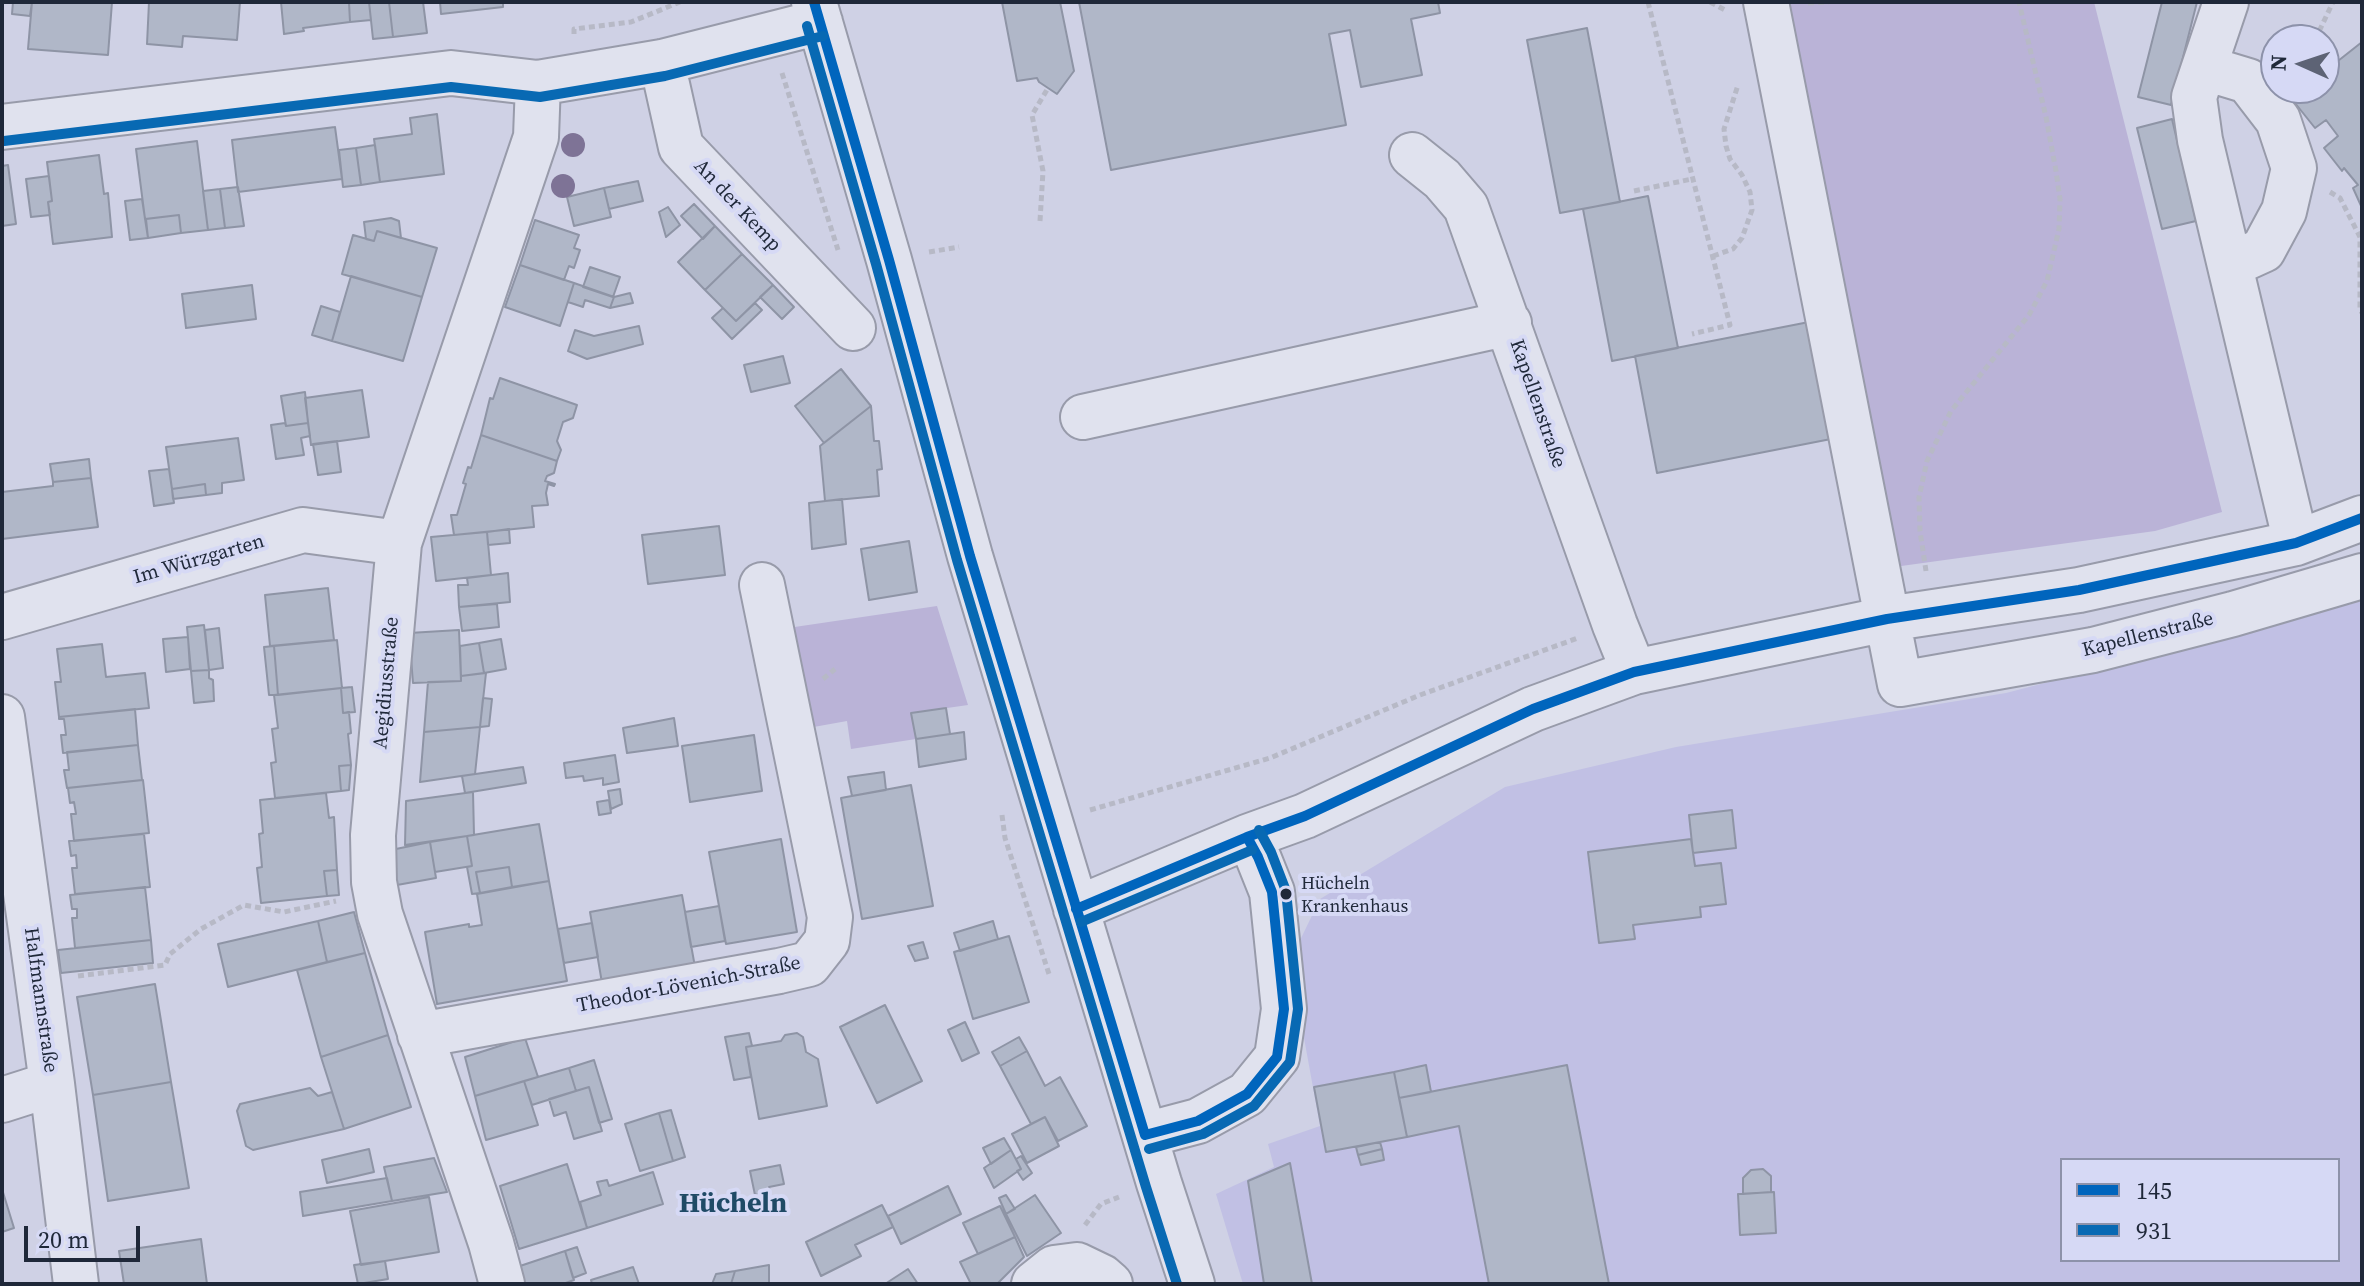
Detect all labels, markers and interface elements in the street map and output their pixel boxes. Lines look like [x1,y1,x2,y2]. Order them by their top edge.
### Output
north arrow [2260,24,2340,104]
text: N [2263,54,2293,72]
street label: An der Kemp [688,155,786,257]
street label: Kapellenstraße [1504,337,1570,471]
street label: Im Würzgarten [131,530,267,590]
street label: Kapellenstraße [2080,607,2216,663]
street label: Aegidiusstraße [369,616,405,750]
place label: Hücheln Krankenhaus [1301,873,1408,916]
marker: Hücheln Krankenhaus [1278,886,1294,902]
street label: Halfmannstraße [18,926,62,1074]
street label: Theodor-Lövenich-Straße [575,952,803,1018]
legend [2060,1158,2340,1262]
text: 145 [2136,1174,2172,1207]
district label: Hücheln [679,1188,787,1222]
scale bar [28,1210,144,1260]
text: 931 [2136,1214,2172,1247]
text: 20 m [38,1223,89,1256]

